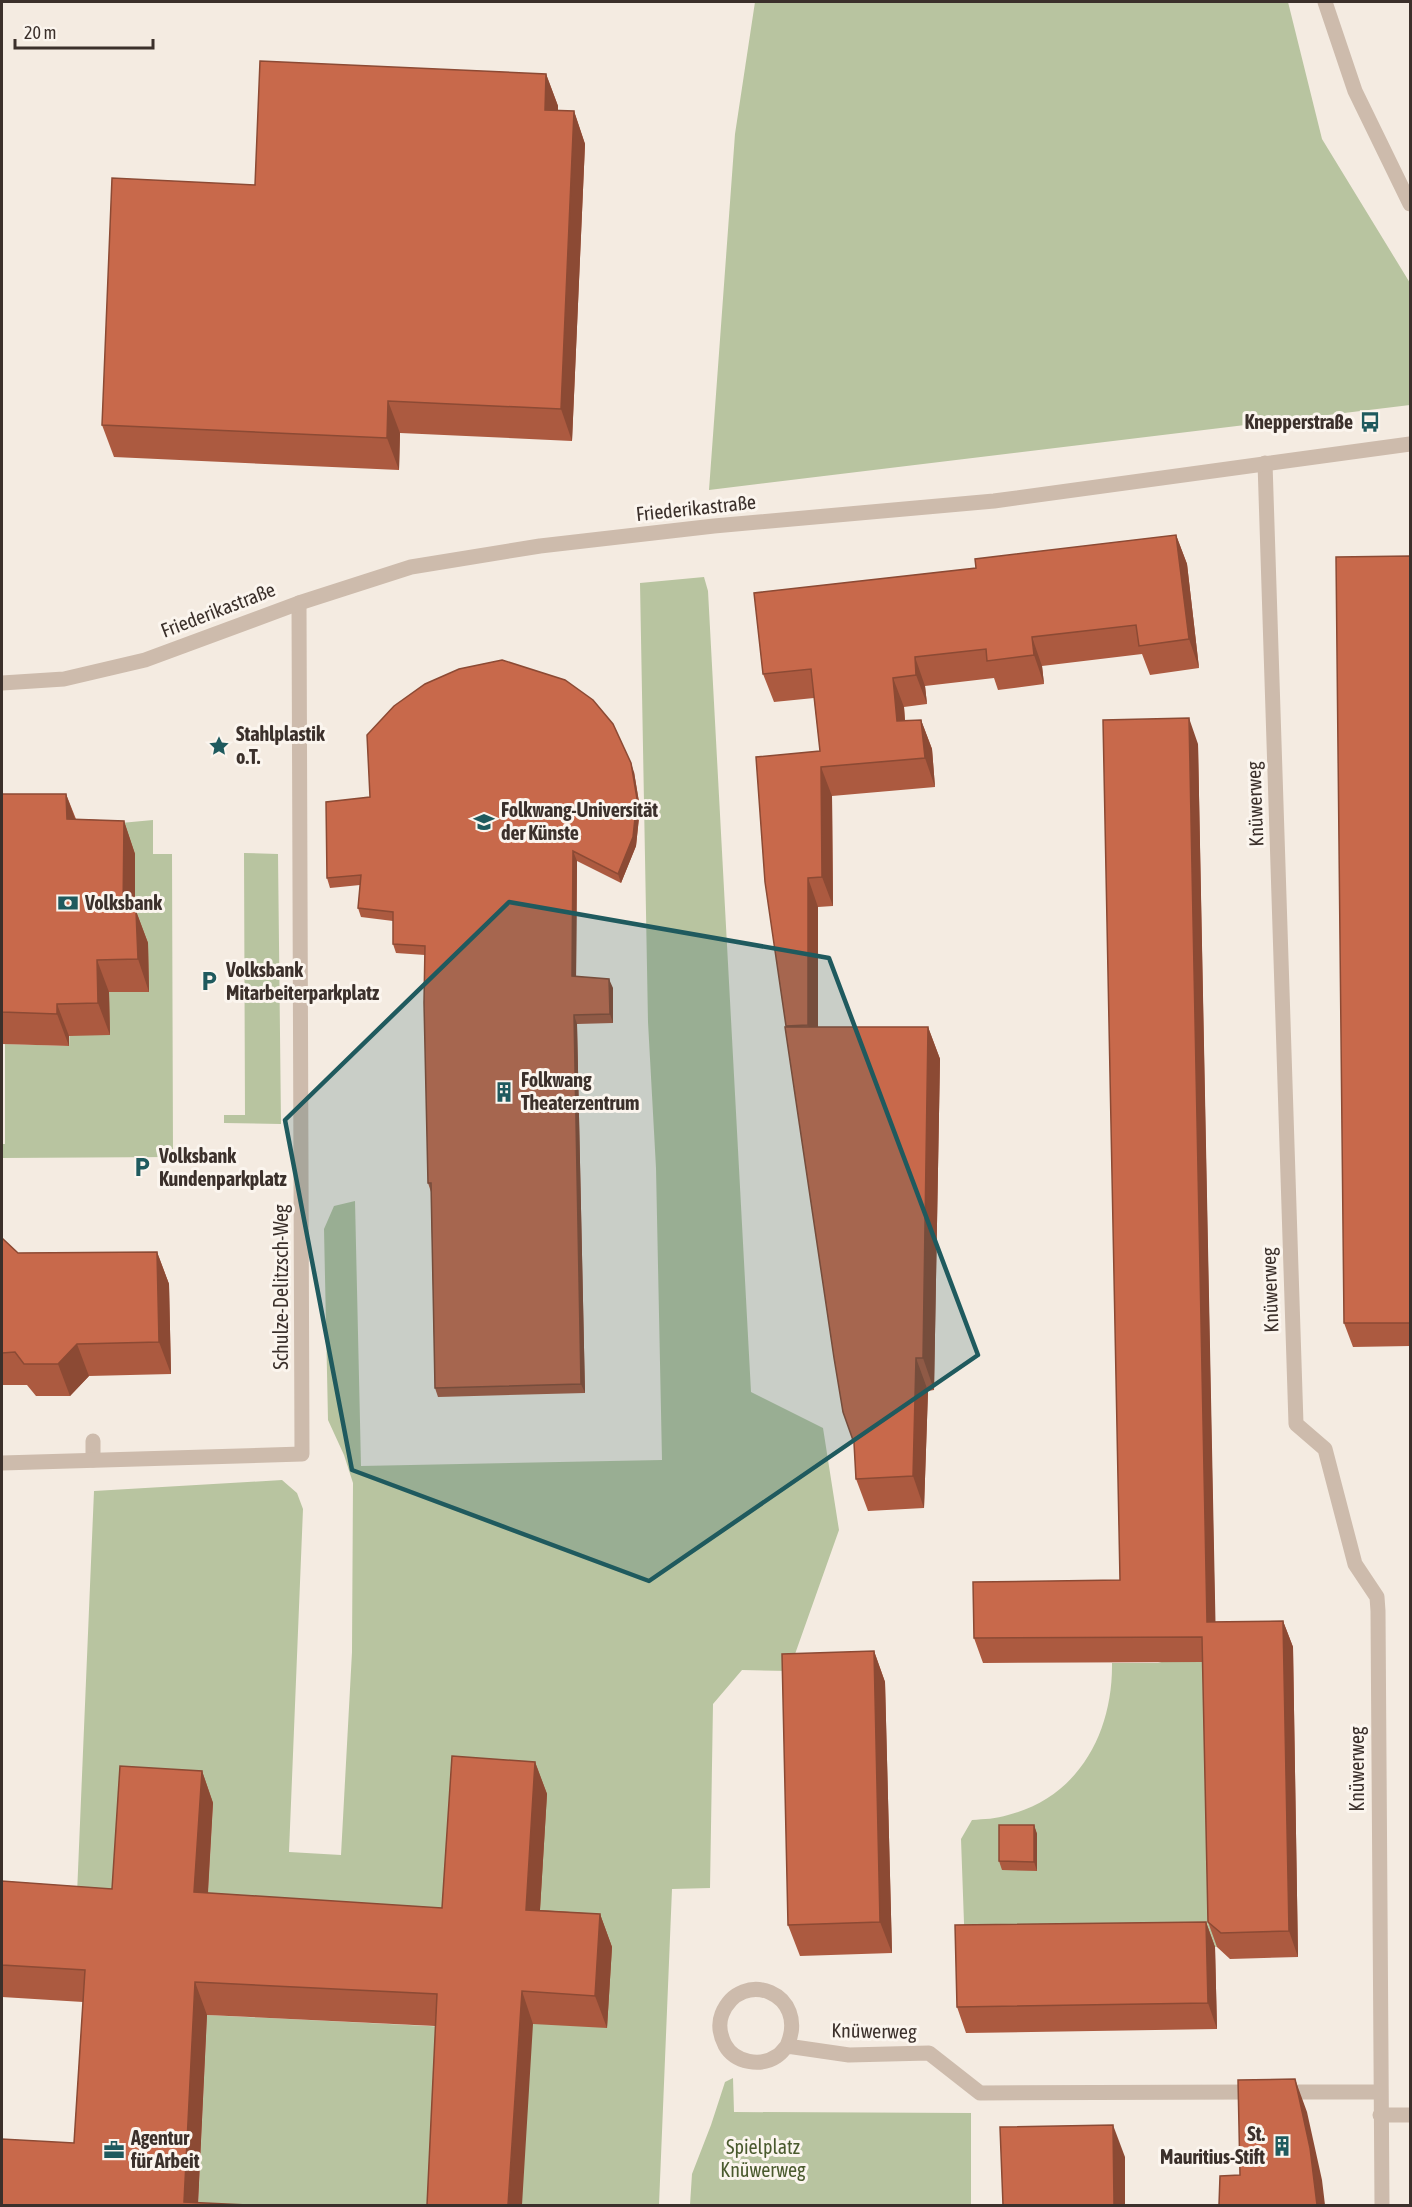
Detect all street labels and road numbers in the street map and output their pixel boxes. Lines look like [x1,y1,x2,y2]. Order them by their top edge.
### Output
street label: Friederikastraße [635,490,757,525]
street label: Friederikastraße [157,577,278,642]
street label: Knüwerweg [1242,761,1267,847]
street label: Schulze-Delitzsch-Weg [269,1204,292,1370]
street label: Knüwerweg [1257,1247,1282,1333]
street label: Knüwerweg [1345,1726,1368,1812]
street label: Knüwerweg [831,2018,917,2043]

